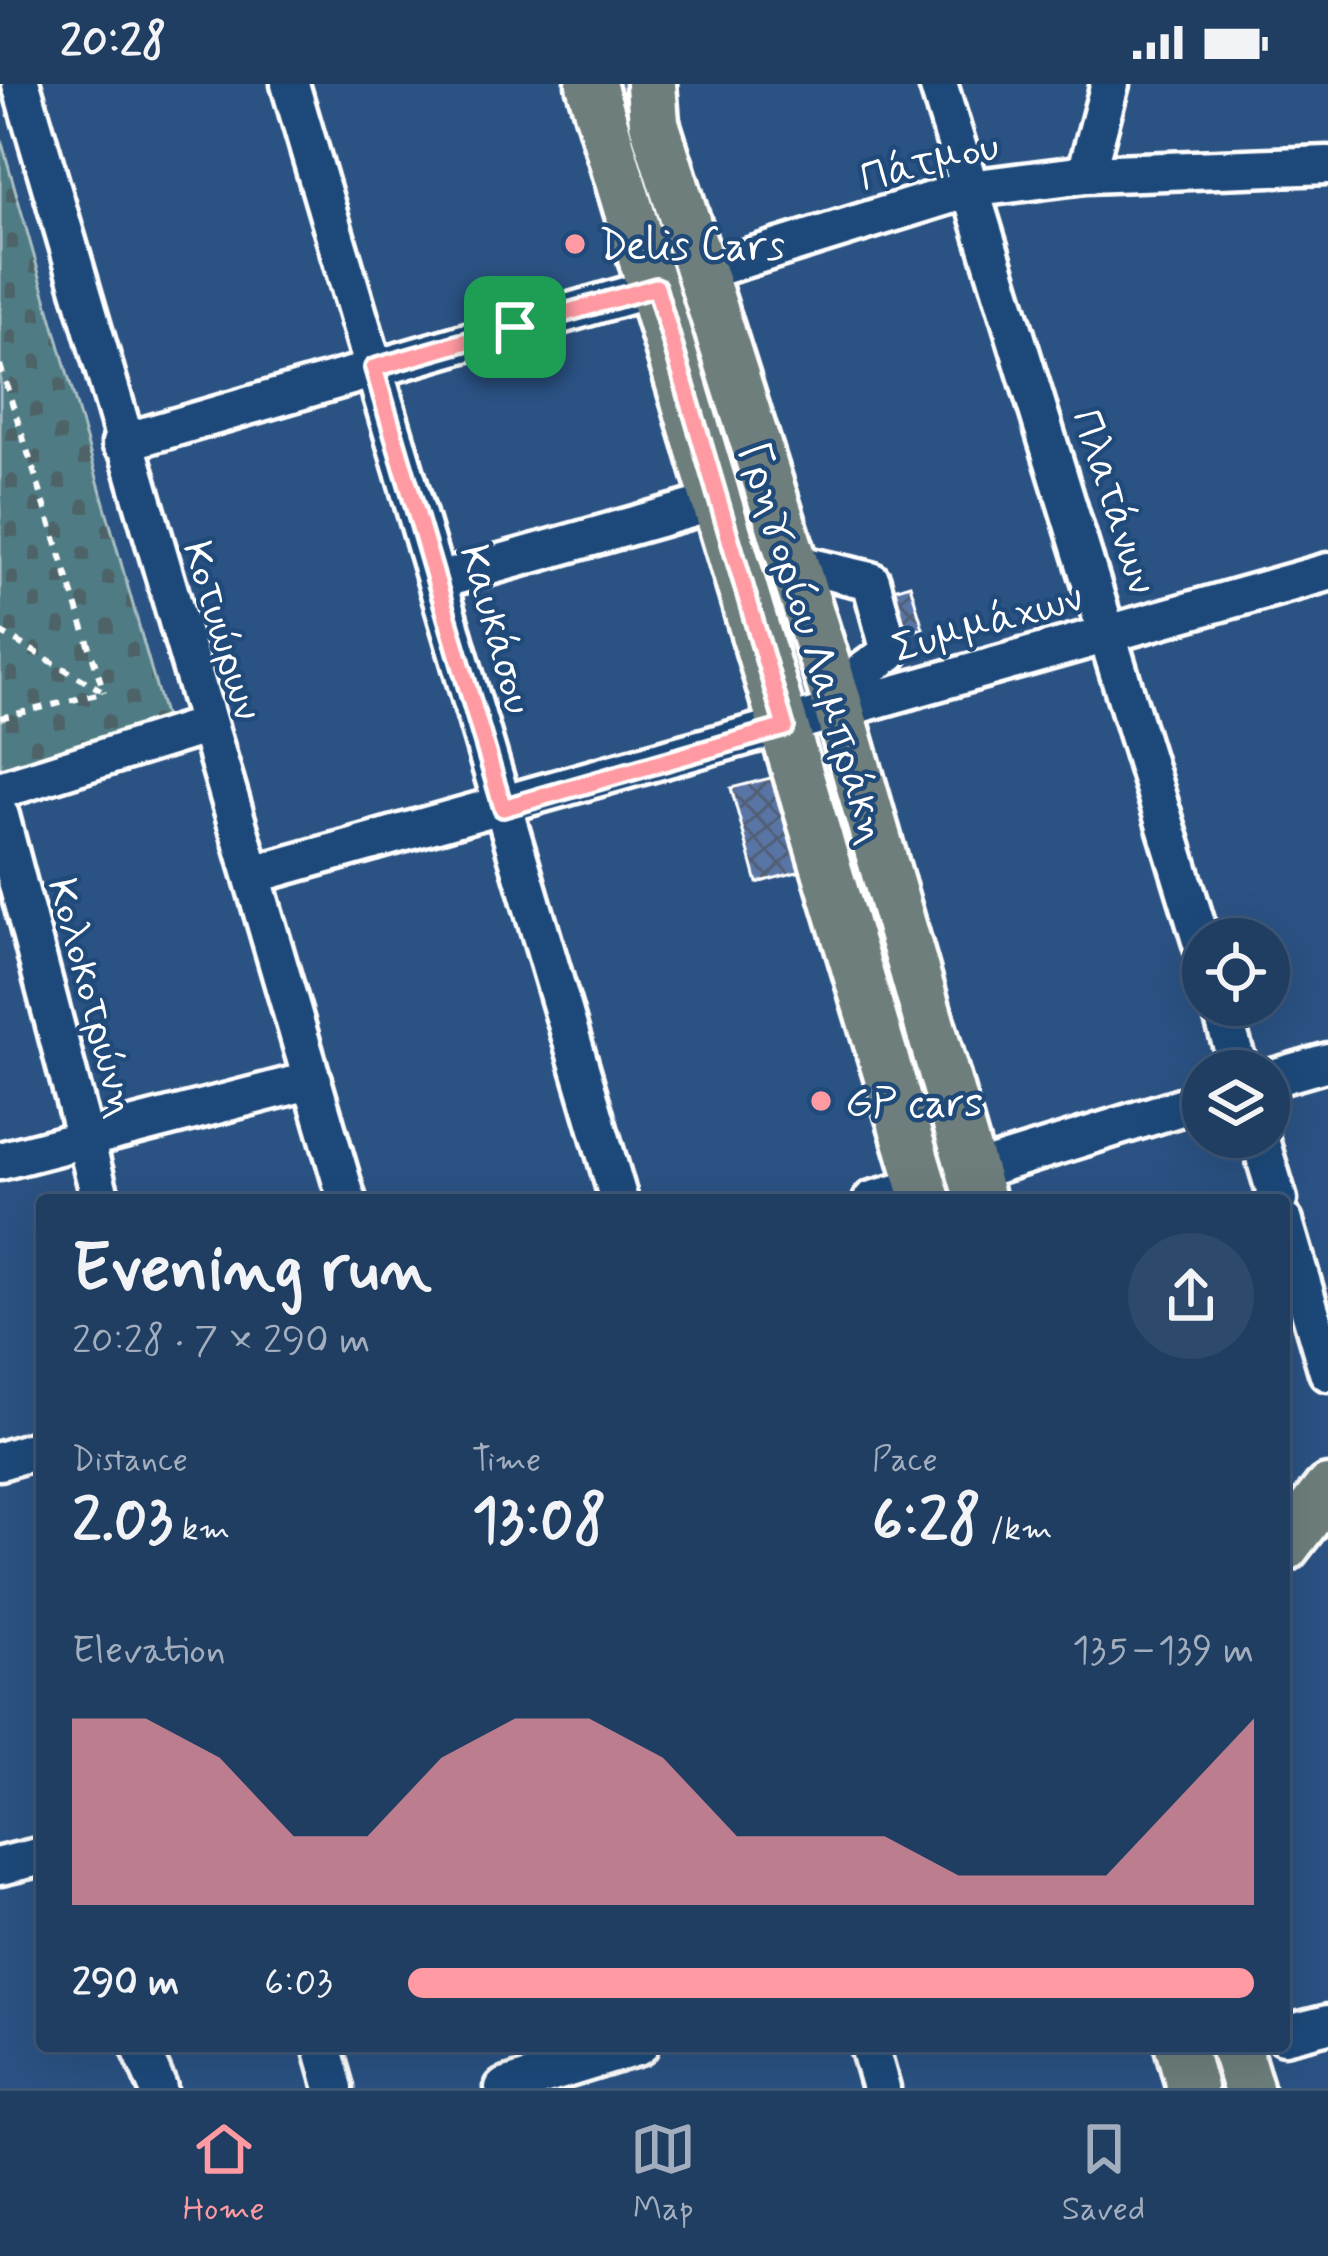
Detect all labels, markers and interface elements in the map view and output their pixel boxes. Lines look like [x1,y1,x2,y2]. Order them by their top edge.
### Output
text: 20:28 [60,13,167,72]
street label: Πάτμου [855,120,1005,207]
place label: Delis Cars [599,220,785,275]
marker: Delis Cars [562,231,588,257]
pin [464,276,566,378]
icon: arrive [482,294,548,360]
street label: Πλατάνων [1057,403,1168,601]
street label: Γρηγορίου Λαμπράκη [724,436,899,850]
street label: Κοτυώρων [167,535,274,727]
street label: Καυκάσου [444,539,545,721]
street label: Συμμάχων [886,571,1089,678]
street label: Κολοκοτρώνη [32,873,149,1123]
map controls [1182,918,1290,1158]
button: locate [1182,918,1290,1026]
button: layers [1182,1050,1290,1158]
place label: GP cars [845,1077,983,1132]
marker: GP cars [808,1088,834,1114]
text: Evening run [72,1228,432,1314]
button: share [1128,1233,1254,1359]
text: 20:28 · 7 × 290 m [72,1316,370,1367]
text: Distance [72,1439,188,1483]
text: Time [472,1439,541,1483]
text: Pace [872,1439,938,1483]
text: 2.03 [72,1483,173,1562]
text: 13:08 [472,1483,607,1562]
text: 6:28 [872,1483,981,1562]
text: km [173,1508,230,1552]
text: /km [981,1508,1052,1552]
text: Elevation [72,1626,226,1677]
text: 135–139 m [1072,1626,1254,1677]
text: 290 m [72,1958,179,2009]
text: 6:03 [264,1958,333,2009]
tab: Home [183,2116,265,2232]
tab: Map [630,2116,696,2232]
tab: Saved [1062,2116,1145,2232]

